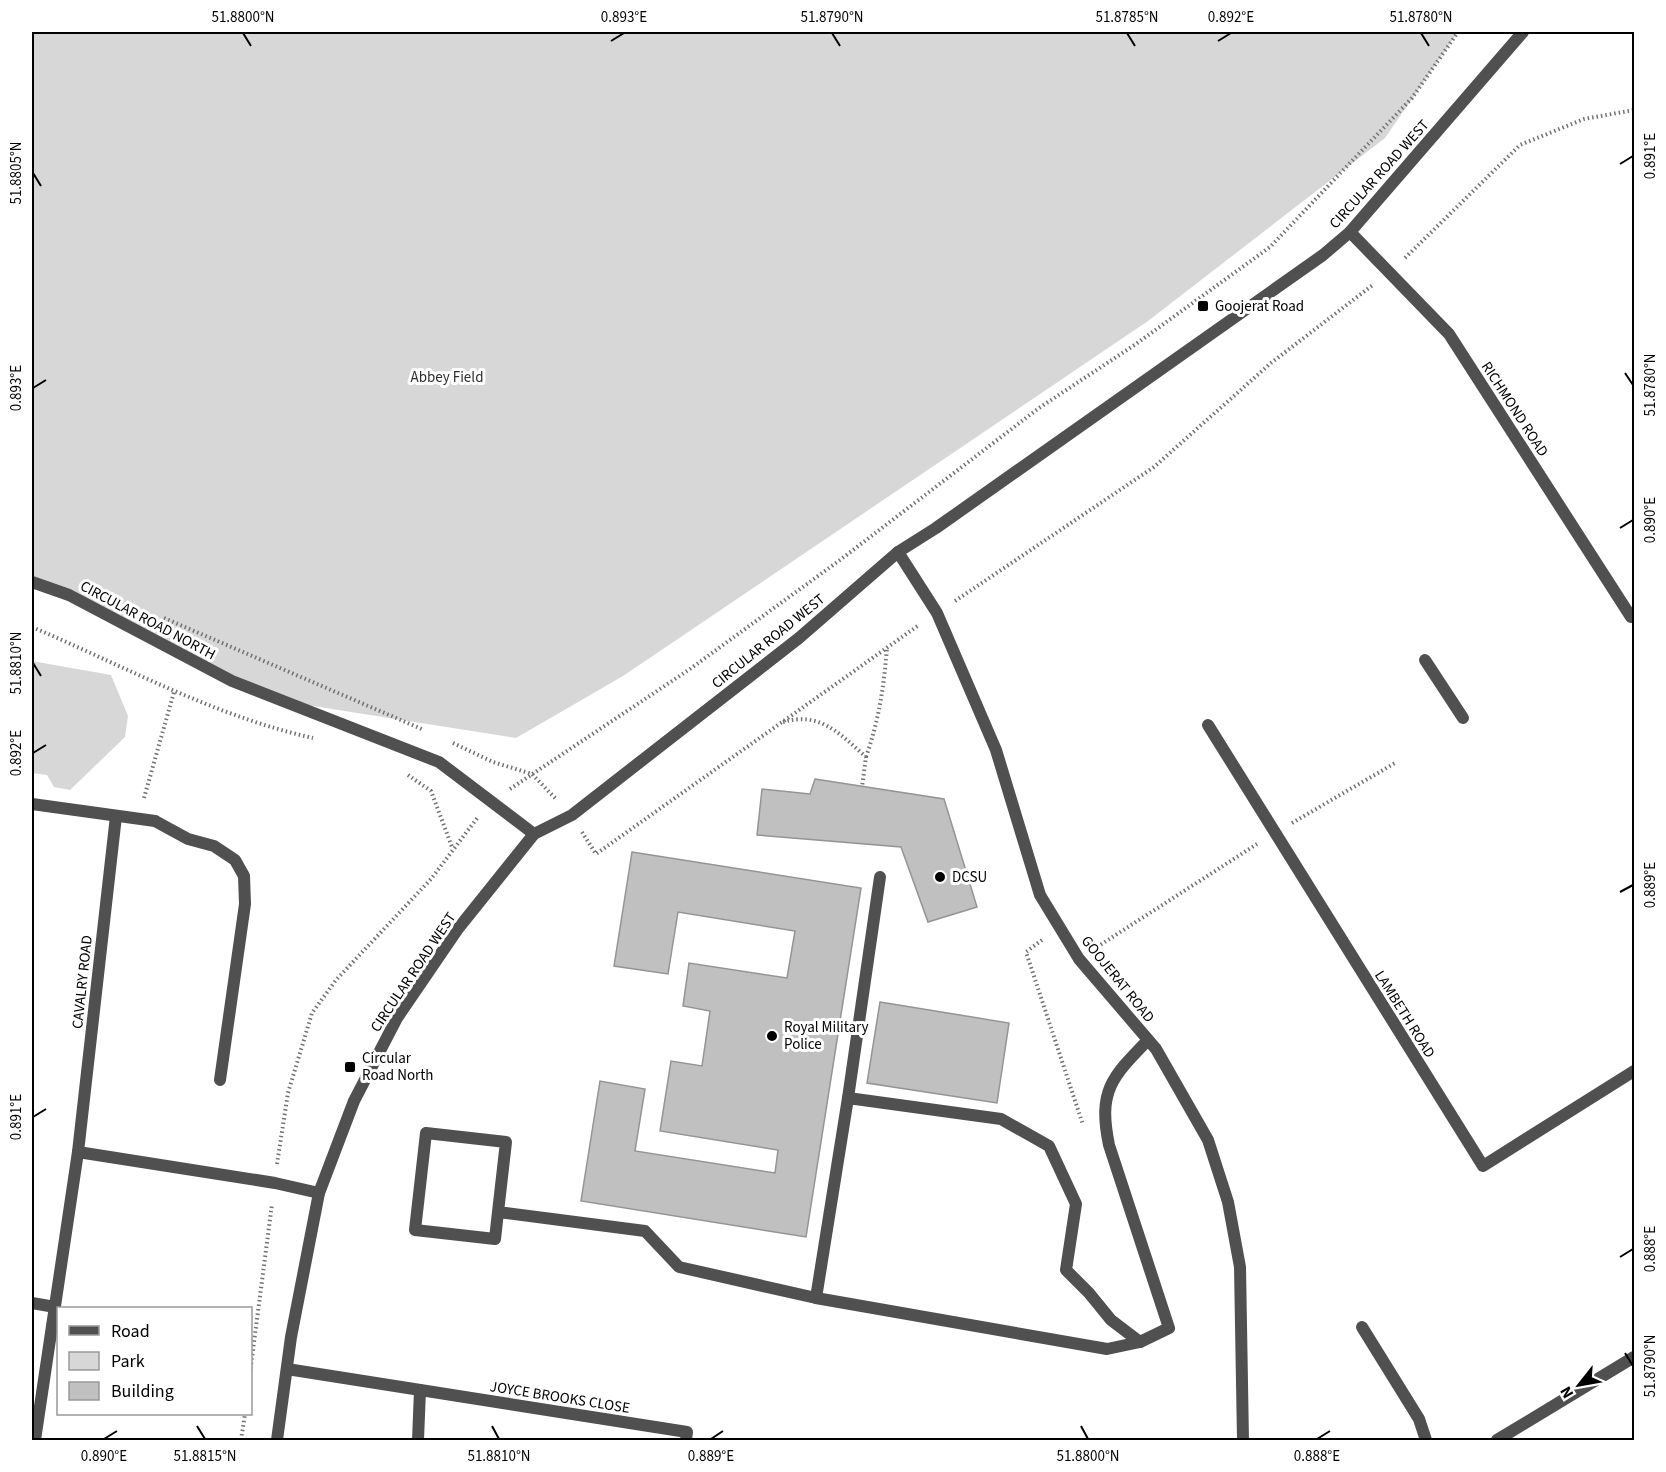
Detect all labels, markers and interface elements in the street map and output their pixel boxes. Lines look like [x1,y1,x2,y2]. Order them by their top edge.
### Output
text: 51.8800°N [211,7,275,28]
text: 0.893°E [601,7,647,28]
text: 51.8790°N [800,7,864,28]
text: 51.8785°N [1095,7,1159,28]
text: 0.892°E [1208,7,1254,28]
text: 51.8780°N [1389,7,1453,28]
street label: CIRCULAR ROAD WEST [1325,115,1434,233]
text: 0.891°E [1640,133,1661,179]
text: 51.8805°N [6,141,27,205]
place label: Goojerat Road [1215,296,1304,317]
marker: Goojerat Road [1196,299,1210,313]
text: 51.8780°N [1640,353,1661,417]
street label: RICHMOND ROAD [1476,358,1553,461]
text: 0.893°E [6,365,27,411]
park label: Abbey Field [411,367,483,388]
text: 0.890°E [1640,497,1661,543]
street label: CIRCULAR ROAD NORTH [76,576,219,665]
street label: CIRCULAR ROAD WEST [707,589,829,694]
text: 51.8810°N [6,631,27,695]
text: 0.892°E [6,730,27,776]
text: 0.889°E [1640,862,1661,908]
place label: DCSU [952,867,987,888]
marker: DCSU [933,870,947,884]
street label: CIRCULAR ROAD WEST [365,908,461,1036]
street label: GOOJERAT ROAD [1076,931,1159,1027]
street label: CAVALRY ROAD [67,934,98,1030]
street label: LAMBETH ROAD [1369,966,1440,1062]
place label: Royal Military Police [784,1017,869,1055]
marker: Royal Military Police [765,1029,779,1043]
place label: Circular Road North [362,1048,433,1086]
marker: Circular Road North [343,1060,357,1074]
text: 0.891°E [6,1094,27,1140]
text: 0.888°E [1640,1226,1661,1272]
legend [57,1307,252,1415]
text: Road [111,1319,150,1344]
text: 51.8790°N [1640,1334,1661,1398]
text: Park [111,1349,145,1374]
north arrow [1549,1355,1609,1415]
street label: JOYCE BROOKS CLOSE [488,1376,631,1419]
text: Building [111,1379,174,1404]
text: N [1555,1382,1579,1402]
text: 0.890°E [81,1446,127,1467]
text: 51.8815°N [173,1446,237,1467]
text: 51.8810°N [467,1446,531,1467]
text: 0.889°E [688,1446,734,1467]
text: 51.8800°N [1056,1446,1120,1467]
text: 0.888°E [1294,1446,1340,1467]

